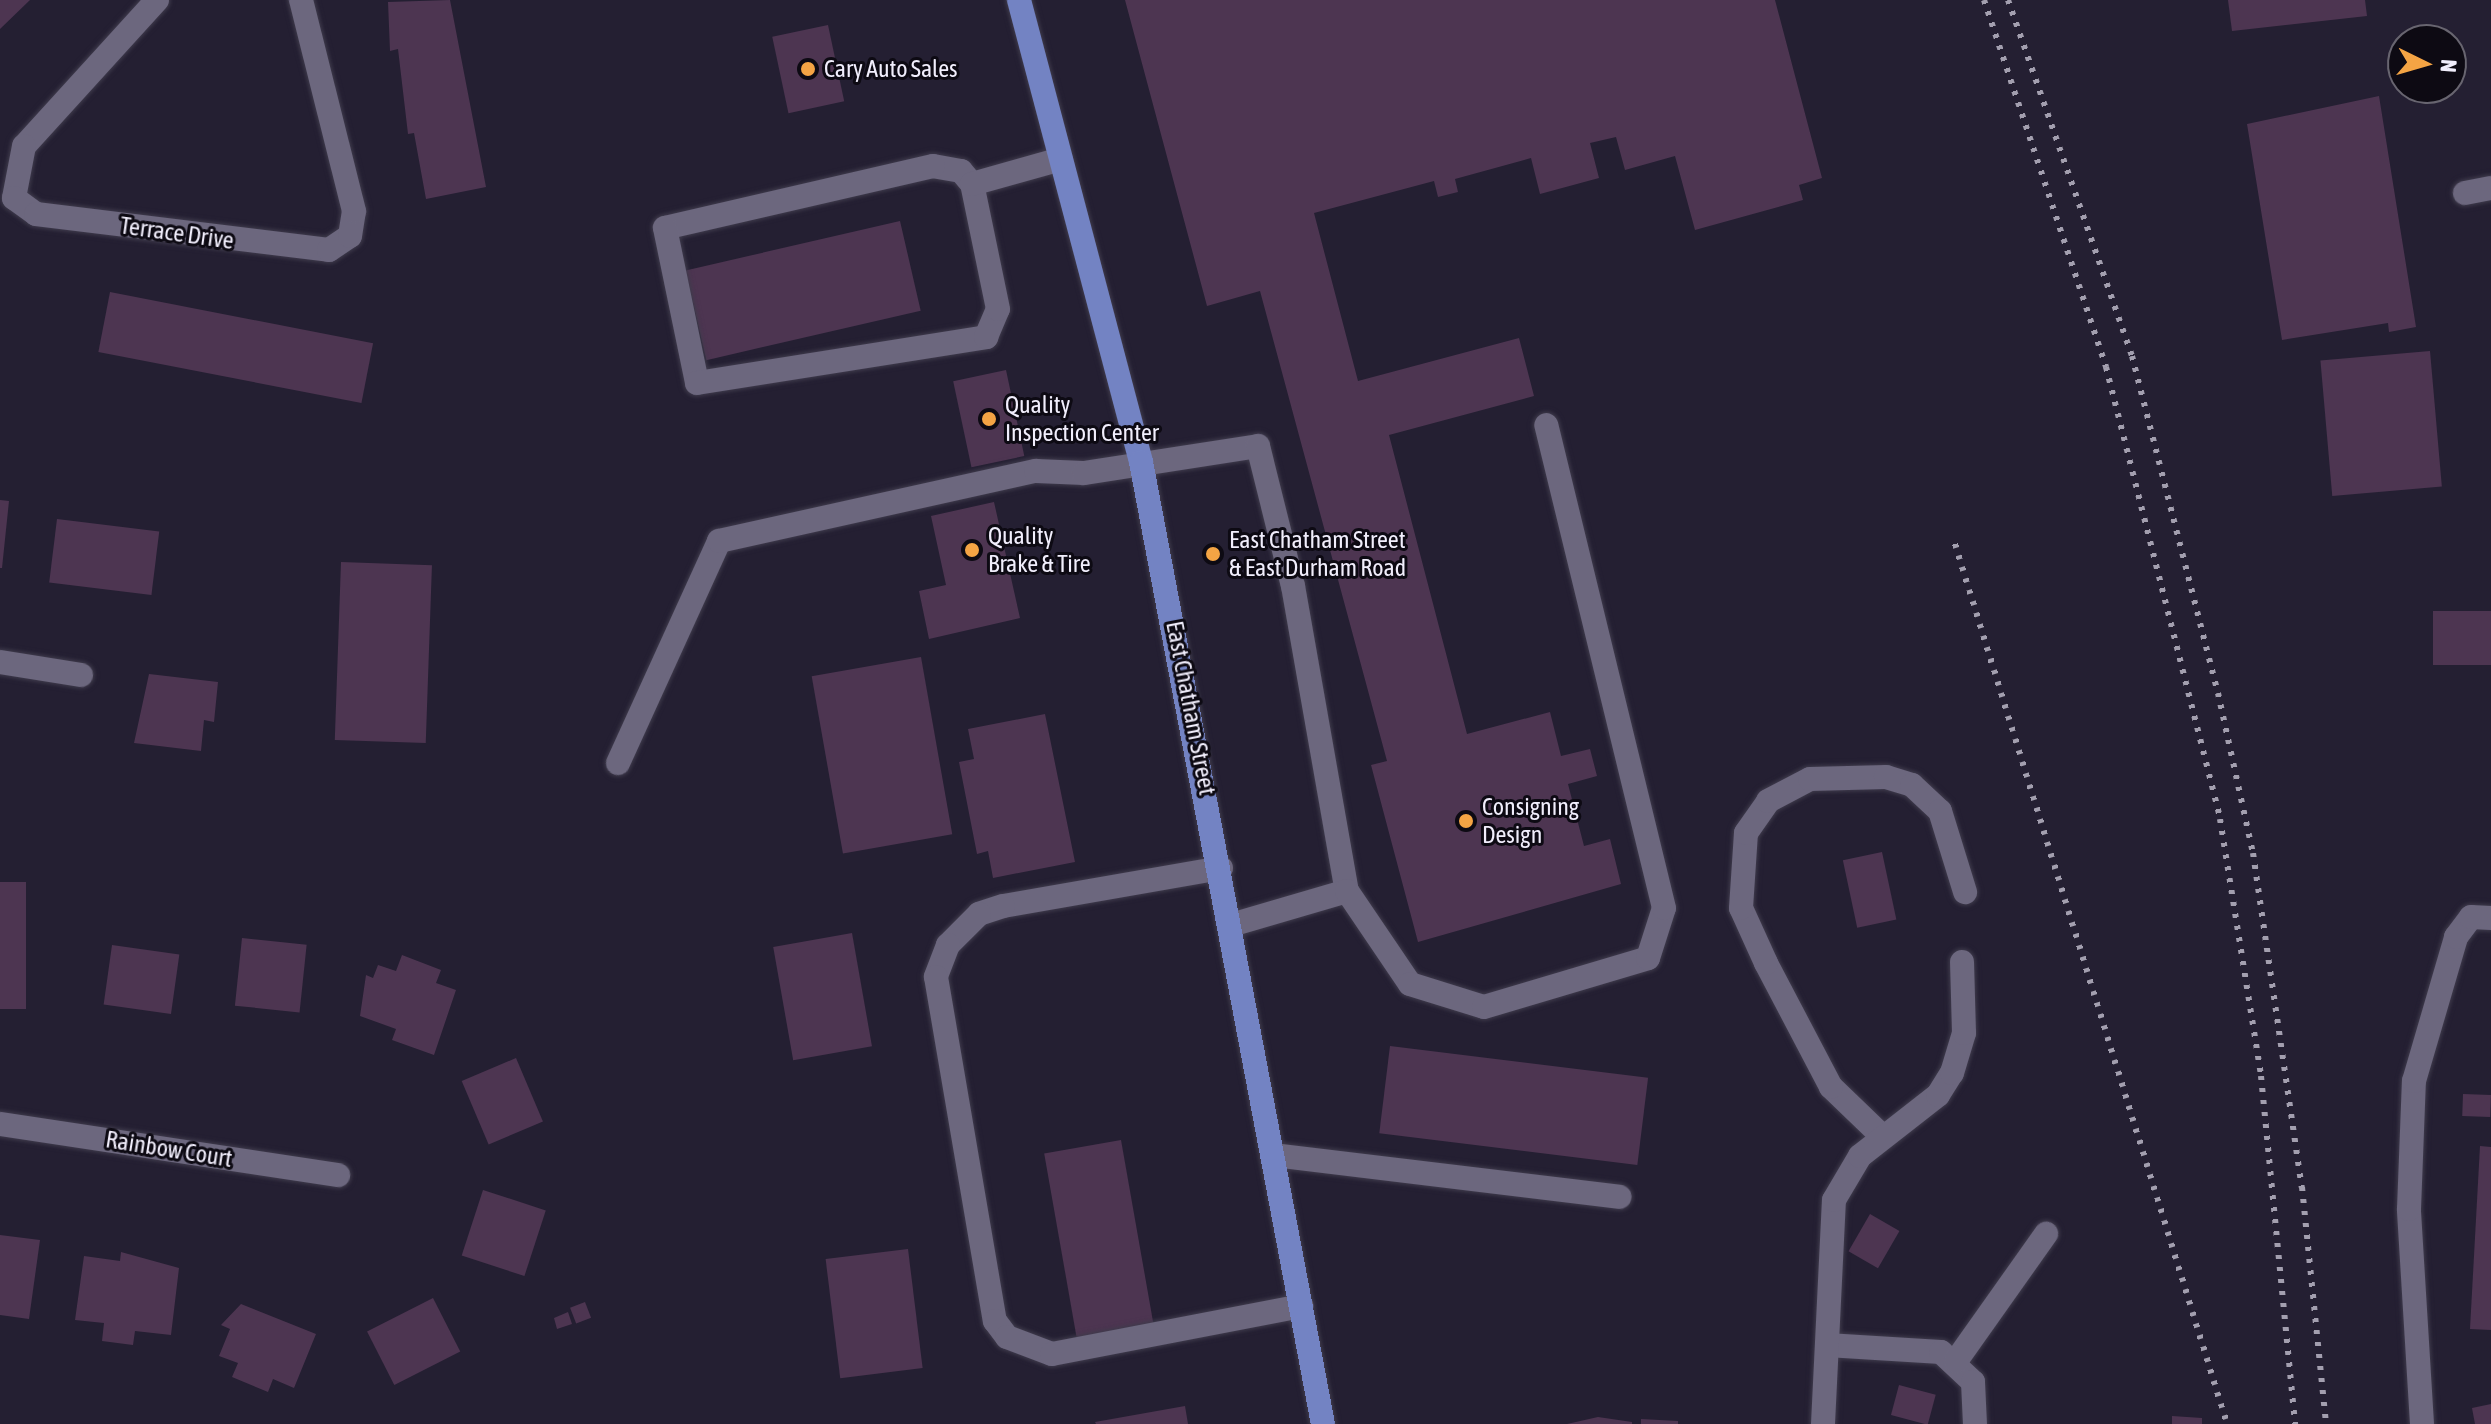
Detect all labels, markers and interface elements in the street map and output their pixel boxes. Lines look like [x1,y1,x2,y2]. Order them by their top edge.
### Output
north arrow [2387,24,2467,104]
place label: Cary Auto Sales [824,55,958,83]
text: N [2435,58,2462,74]
marker: Cary Auto Sales [799,60,817,78]
street label: Terrace Drive [118,211,236,255]
place label: Quality Inspection Center [1005,391,1159,447]
marker: Quality Inspection Center [980,410,998,428]
place label: Quality Brake & Tire [988,522,1091,578]
place label: East Chatham Street & East Durham Road [1229,526,1406,582]
marker: Quality Brake & Tire [963,541,981,559]
marker: East Chatham Street & East Durham Road [1204,545,1222,563]
street label: East Chatham Street [1160,619,1222,797]
place label: Consigning Design [1482,793,1579,849]
marker: Consigning Design [1457,812,1475,830]
street label: Rainbow Court [104,1125,234,1173]

